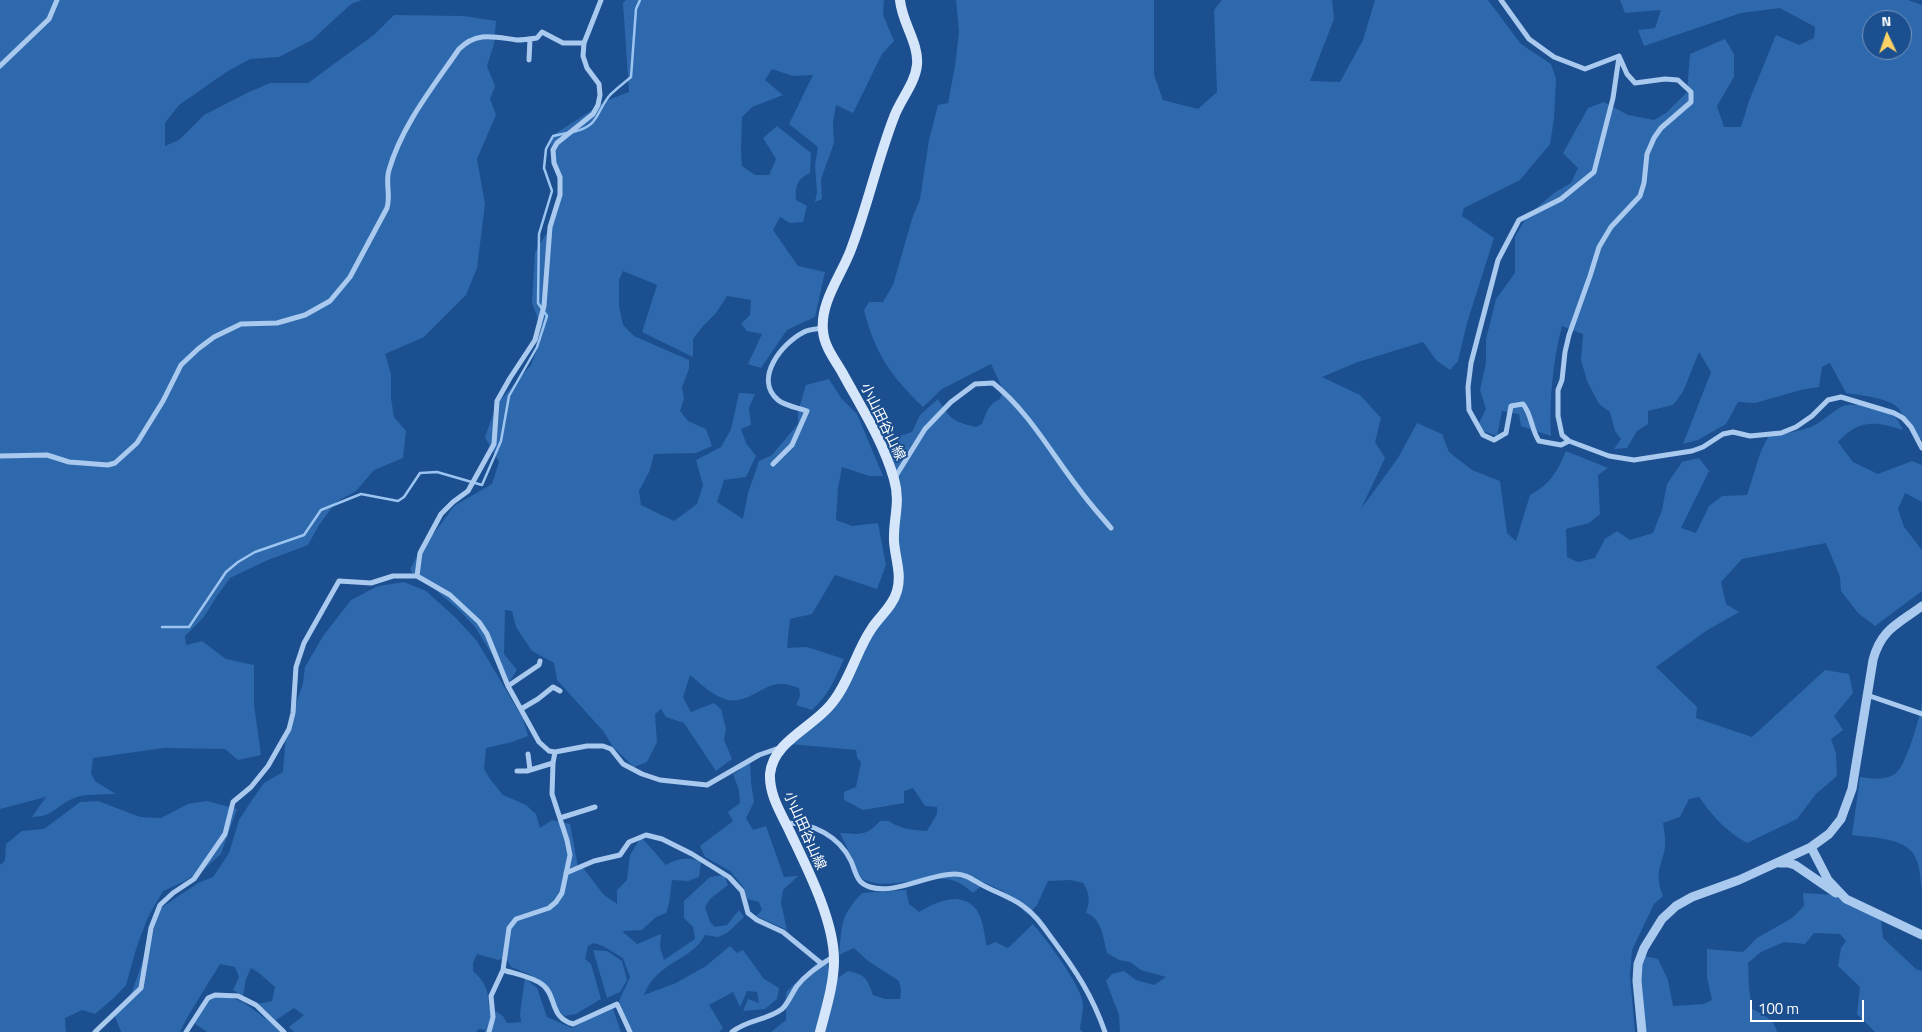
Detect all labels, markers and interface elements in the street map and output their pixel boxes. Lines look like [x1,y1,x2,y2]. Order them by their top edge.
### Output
north arrow [1862,10,1912,60]
text: N [1881,10,1892,31]
street label: 小山田谷山線 [856,381,908,463]
street label: 小山田谷山線 [779,789,829,873]
scale bar [1752,990,1866,1022]
text: 100 m [1758,997,1799,1020]

